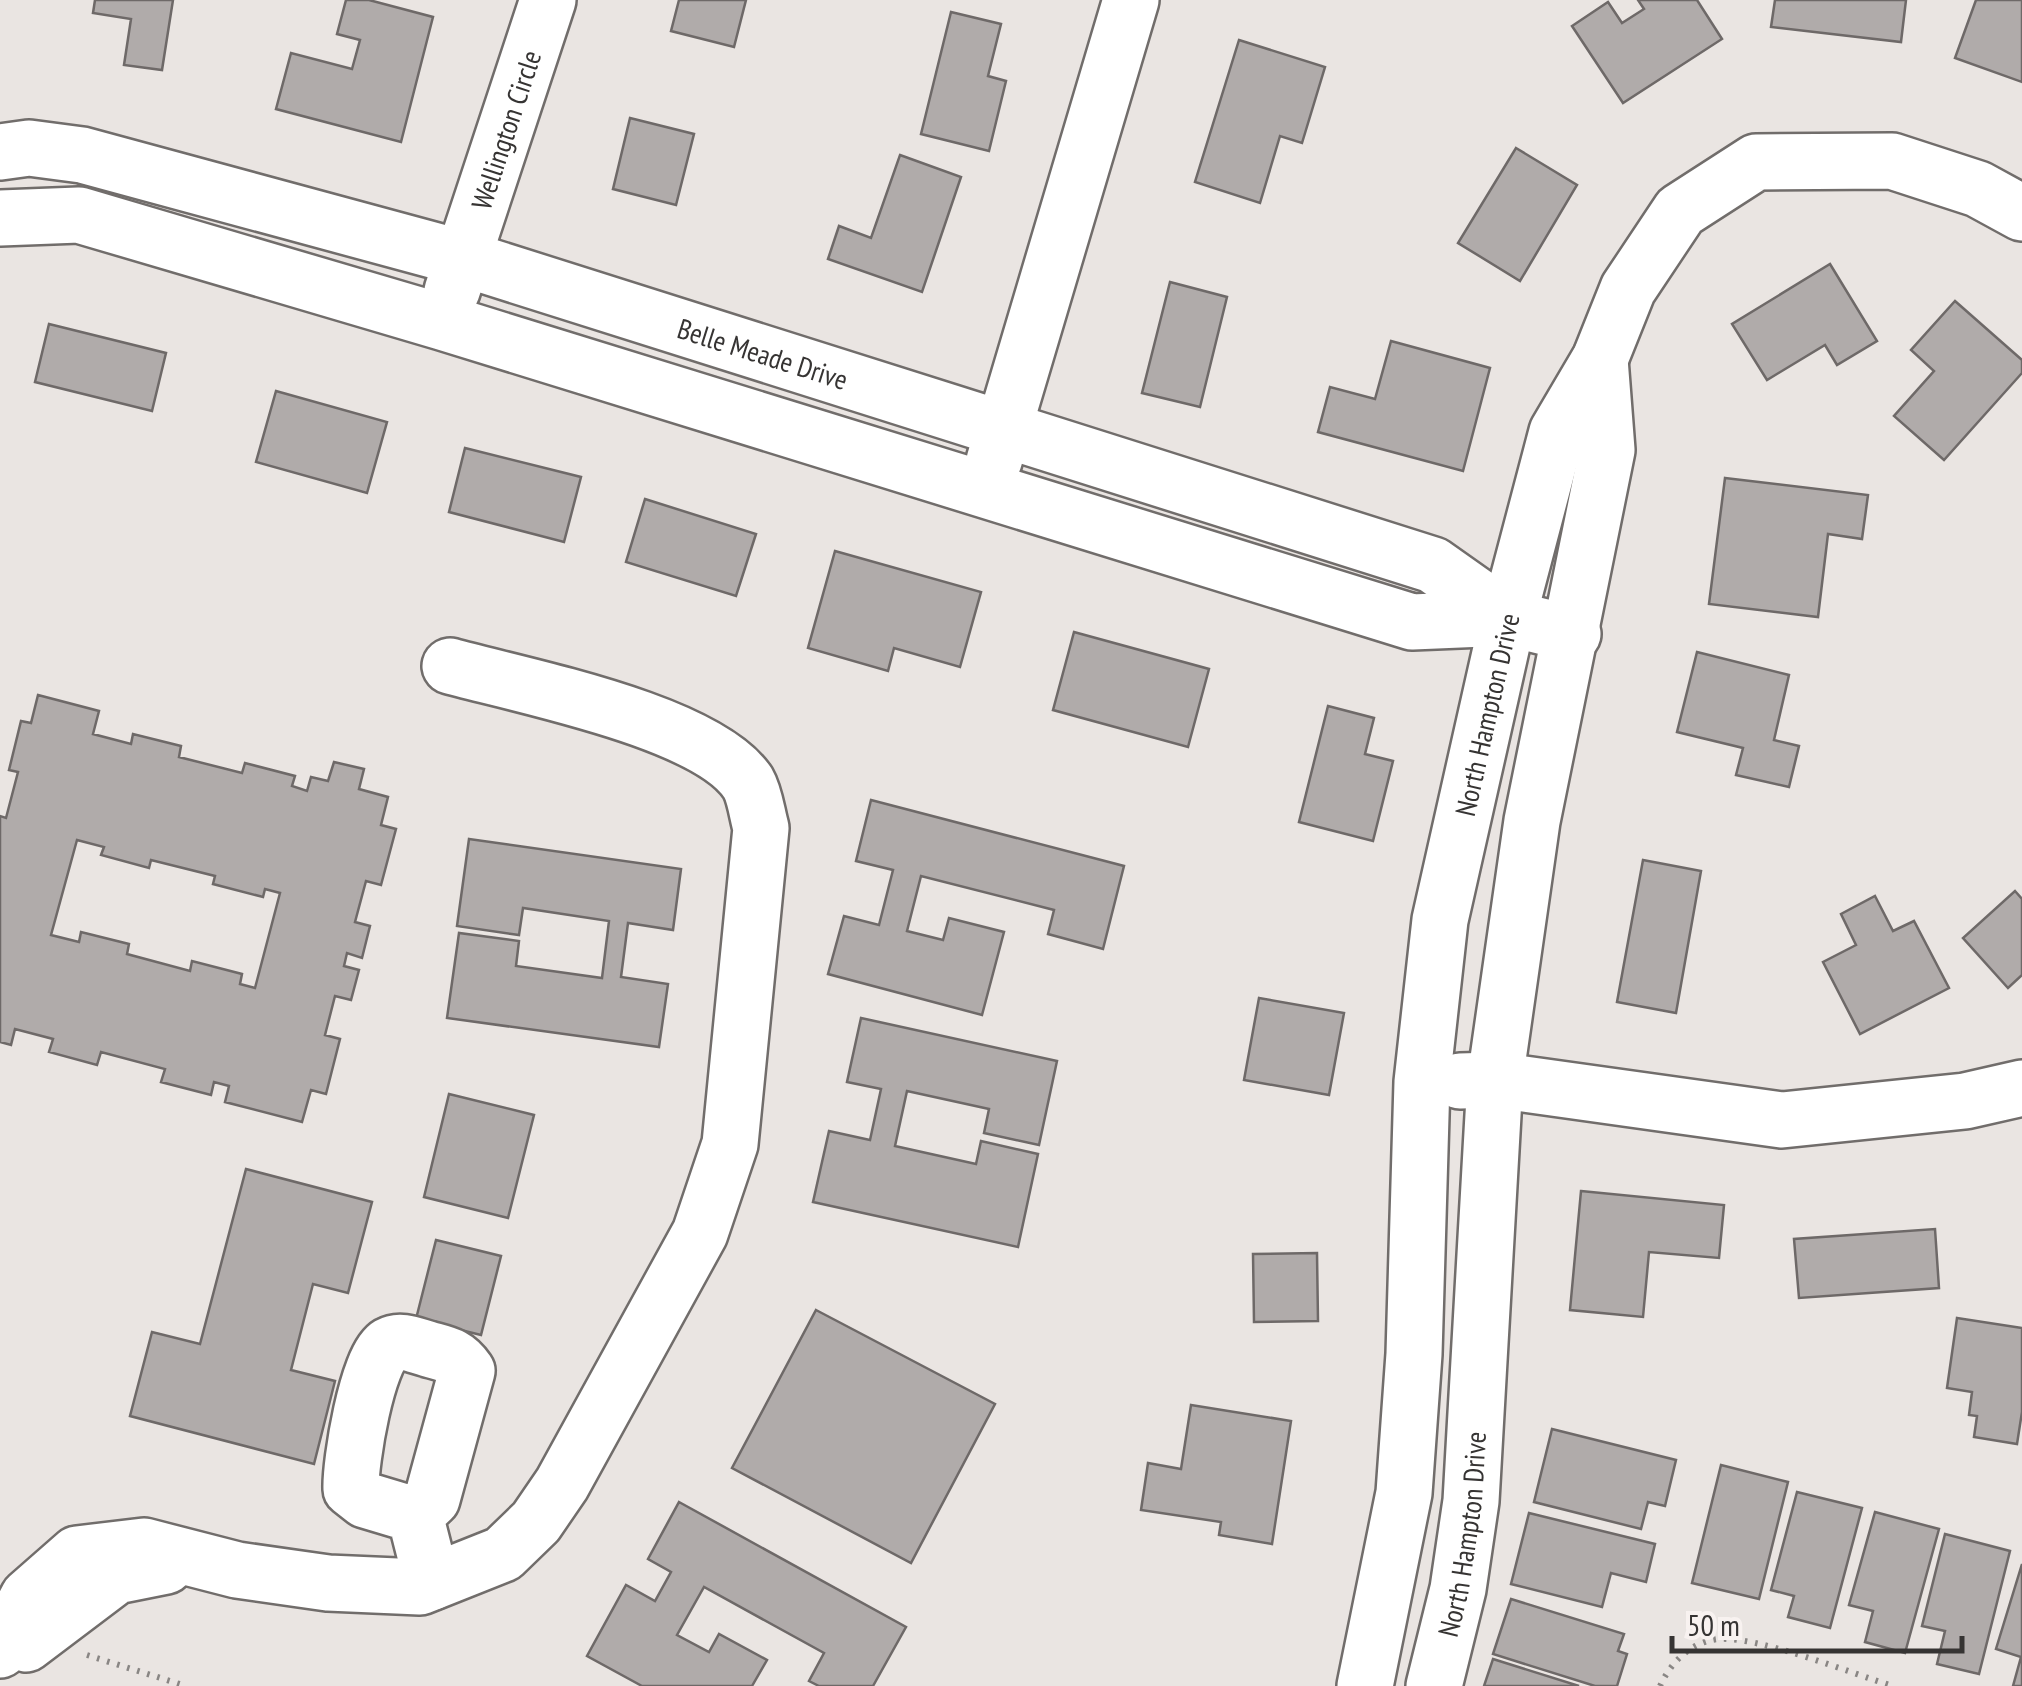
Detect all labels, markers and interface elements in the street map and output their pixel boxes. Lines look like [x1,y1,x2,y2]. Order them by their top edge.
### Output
street label: Wellington Circle [462,45,549,214]
street label: Belle Meade Drive [673,309,853,397]
street label: North Hampton Drive [1445,610,1527,820]
street label: North Hampton Drive [1428,1430,1493,1640]
scale bar [1672,1591,1962,1653]
text: 50 m [1687,1605,1740,1644]

